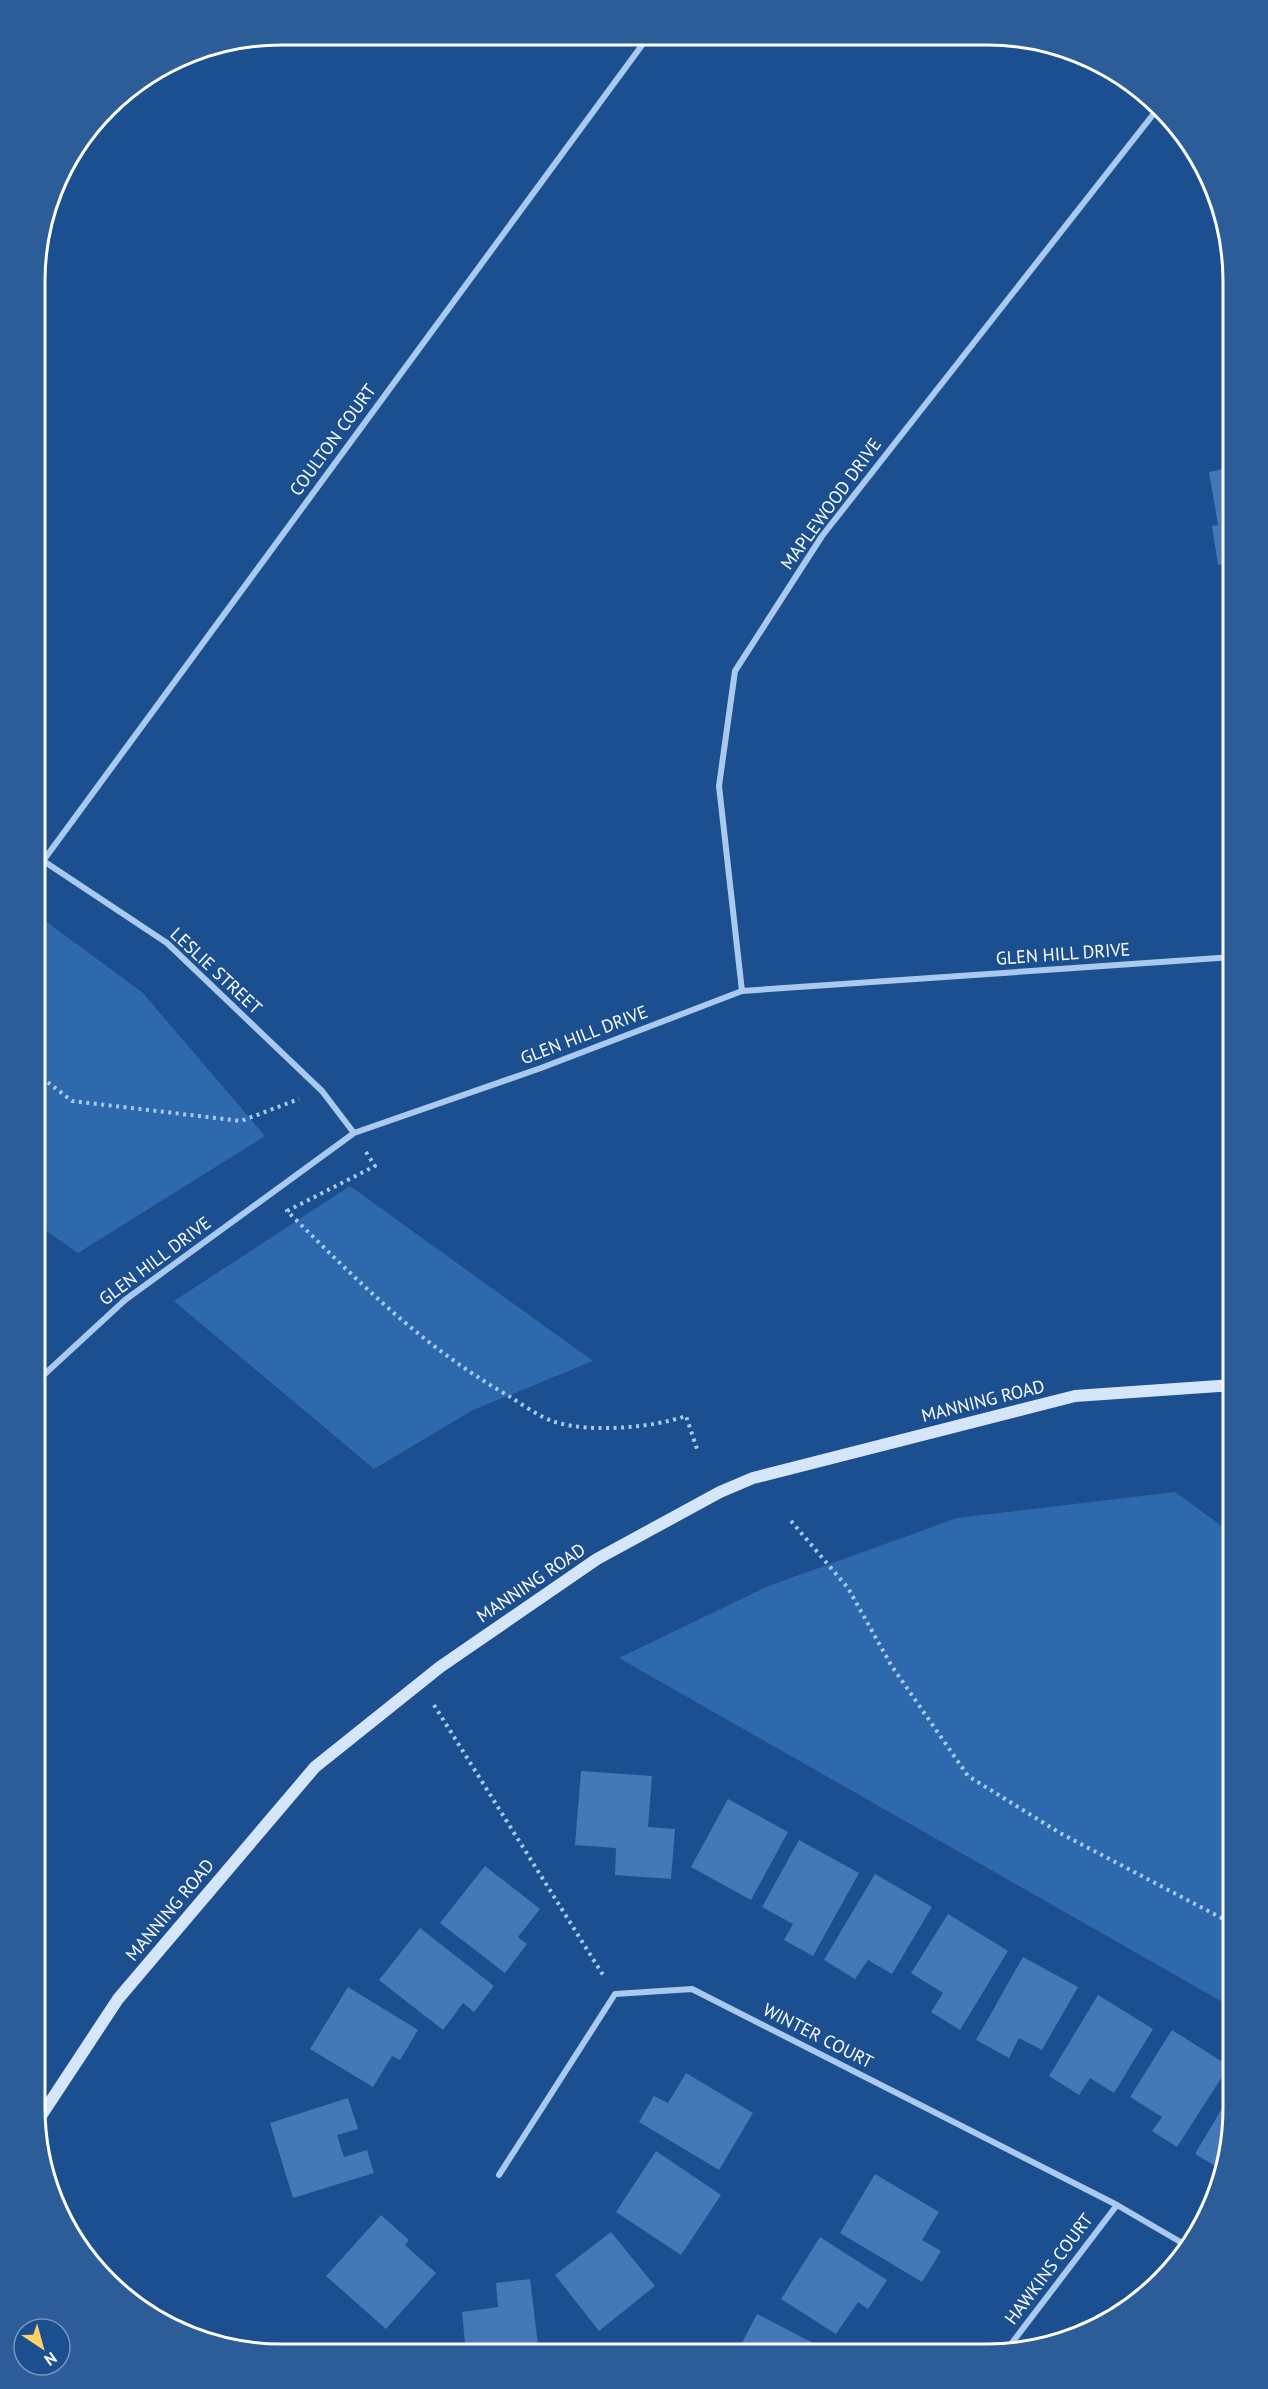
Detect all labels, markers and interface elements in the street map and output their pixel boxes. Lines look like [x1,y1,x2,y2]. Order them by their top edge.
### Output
street label: COULTON COURT [284,379,381,500]
street label: MAPLEWOOD DRIVE [775,433,886,574]
street label: LESLIE STREET [166,922,267,1019]
street label: GLEN HILL DRIVE [995,937,1131,970]
street label: GLEN HILL DRIVE [517,1000,651,1069]
street label: GLEN HILL DRIVE [94,1211,215,1310]
street label: MANNING ROAD [919,1374,1047,1427]
street label: MANNING ROAD [472,1538,589,1627]
street label: MANNING ROAD [120,1854,219,1965]
street label: WINTER COURT [759,1998,877,2073]
street label: HAWKINS COURT [999,2209,1098,2329]
north arrow [12,2317,72,2377]
text: N [41,2348,61,2370]

